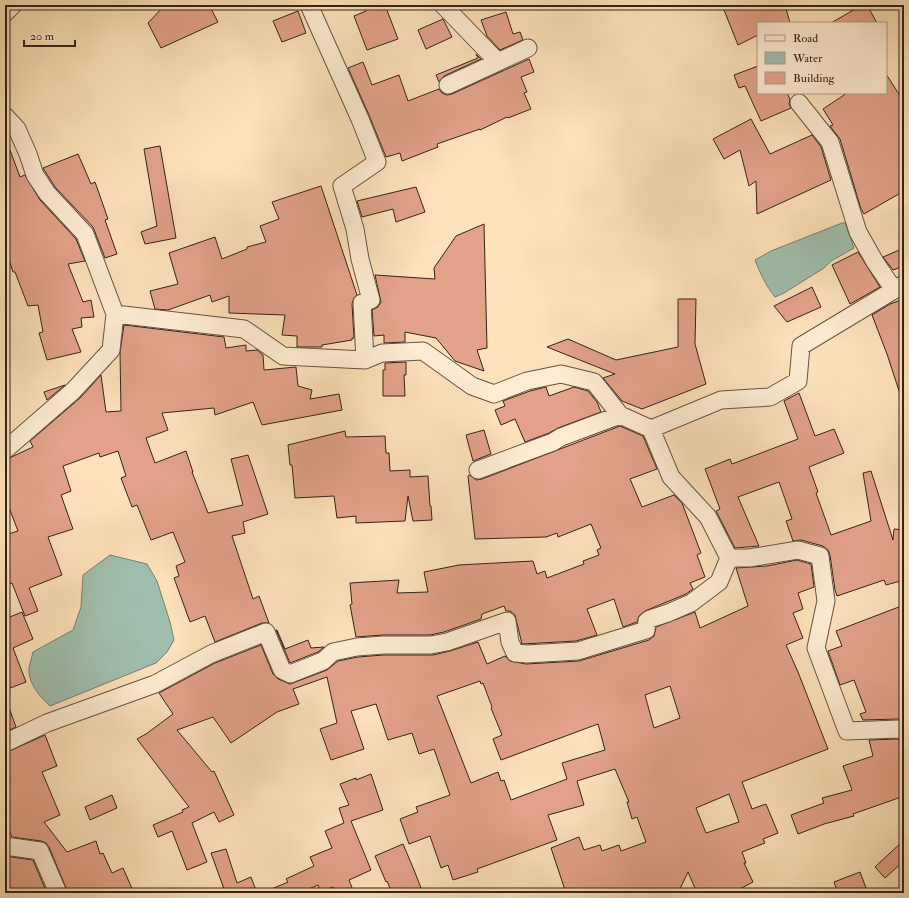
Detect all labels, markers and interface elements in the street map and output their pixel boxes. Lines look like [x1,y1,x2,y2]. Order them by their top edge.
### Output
scale bar [24,22,75,48]
legend [757,22,887,94]
text: 20 m [30,29,55,44]
text: Road [793,31,818,46]
text: Water [792,51,823,66]
text: Building [793,71,836,86]

